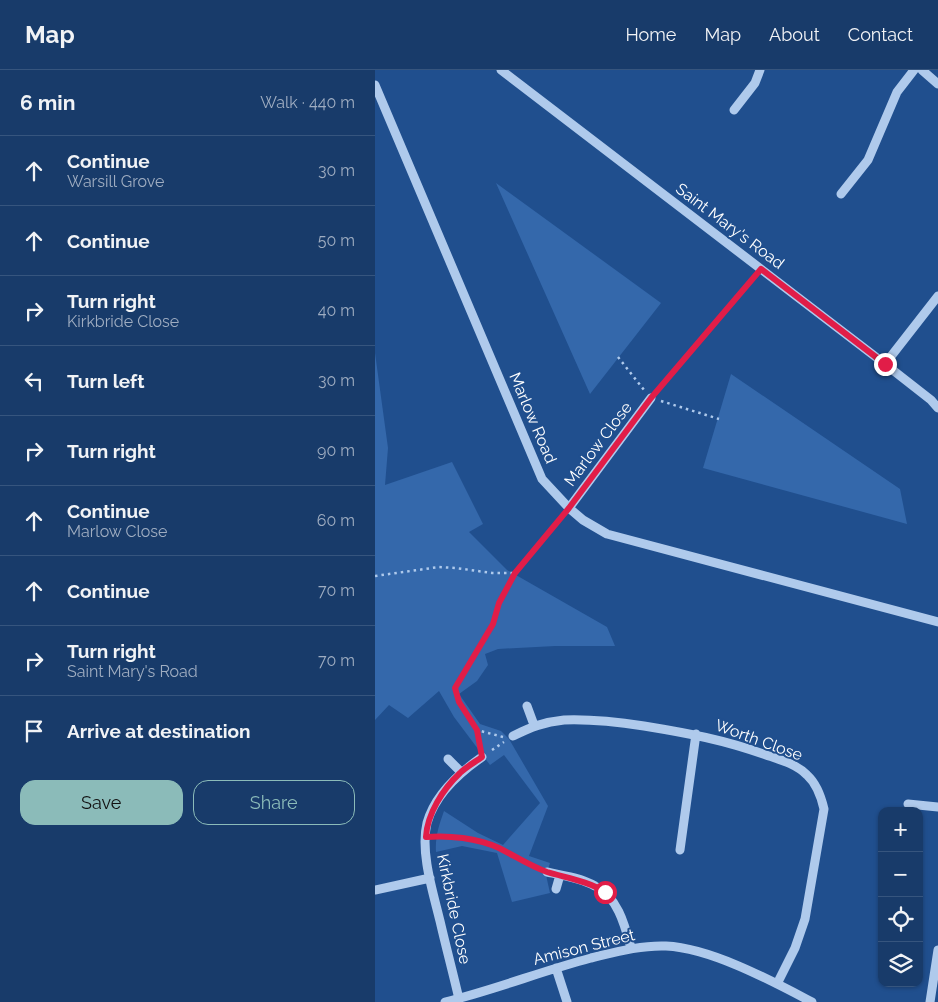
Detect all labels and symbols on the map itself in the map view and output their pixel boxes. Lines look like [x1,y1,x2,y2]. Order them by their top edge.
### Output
street label: Saint Mary's Road [672,179,788,273]
route end [874,353,897,376]
street label: Marlow Road [505,370,561,466]
street label: Marlow Close [560,398,636,490]
street label: Worth Close [713,715,805,765]
street label: Kirkbride Close [433,852,475,966]
route start [594,881,617,904]
street label: Amison Street [531,925,637,969]

